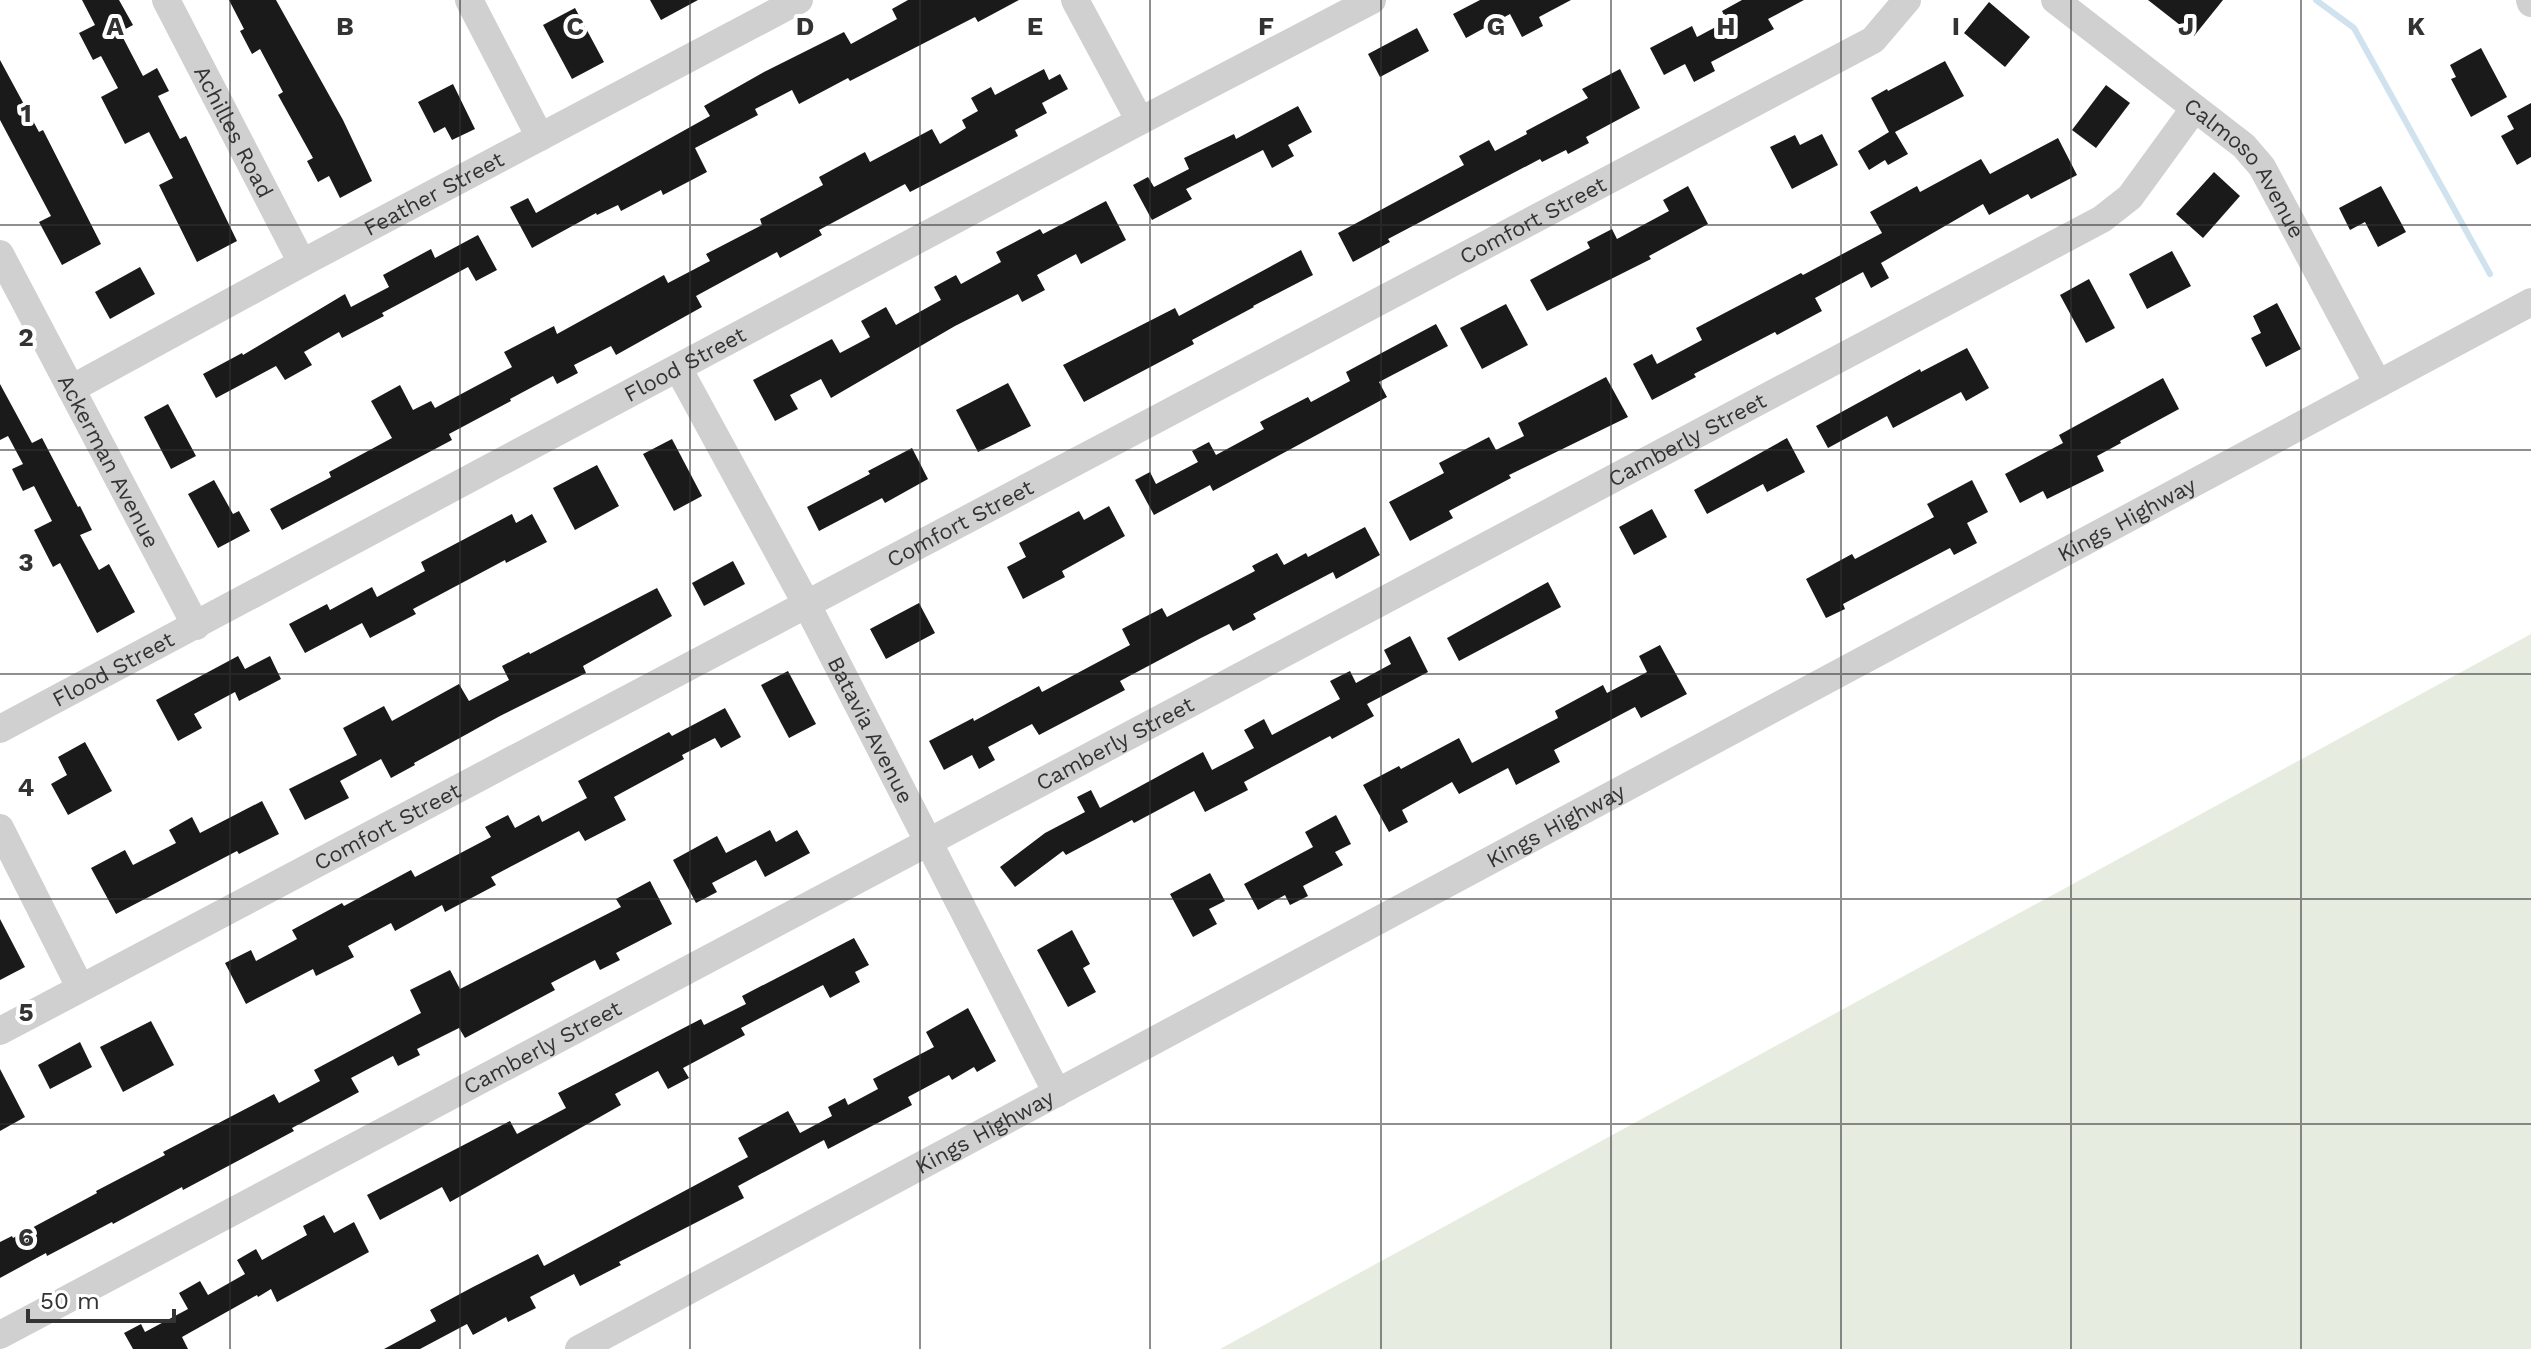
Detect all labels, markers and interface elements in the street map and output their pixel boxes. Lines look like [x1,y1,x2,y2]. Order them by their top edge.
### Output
text: A [106,11,124,41]
text: B [336,11,354,41]
text: C [566,11,584,41]
text: D [796,11,814,41]
text: E [1027,11,1043,41]
text: F [1258,11,1274,41]
text: G [1487,11,1505,41]
text: H [1716,11,1736,41]
text: I [1952,11,1960,41]
text: J [2178,11,2194,41]
text: K [2407,11,2425,41]
street label: Achilles Road [190,61,278,202]
street label: Calmoso Avenue [2180,92,2310,242]
text: 1 [20,98,32,128]
street label: Feather Street [359,146,508,241]
street label: Comfort Street [1455,171,1610,269]
street label: Flood Street [620,321,750,406]
text: 2 [18,322,34,352]
street label: Ackerman Avenue [53,370,165,552]
street label: Camberly Street [1604,387,1770,491]
street label: Kings Highway [2053,471,2200,566]
street label: Comfort Street [882,474,1037,572]
text: 3 [18,547,34,577]
street label: Flood Street [48,626,178,711]
street label: Batavia Avenue [823,652,919,807]
street label: Camberly Street [1032,691,1198,795]
text: 4 [18,772,35,802]
street label: Comfort Street [310,777,465,875]
street label: Kings Highway [1482,778,1629,873]
street label: Camberly Street [459,995,625,1099]
text: 5 [18,997,34,1027]
street label: Kings Highway [911,1084,1058,1179]
text: 6 [18,1222,34,1252]
scale bar [28,1273,174,1323]
text: 50 m [40,1287,100,1315]

